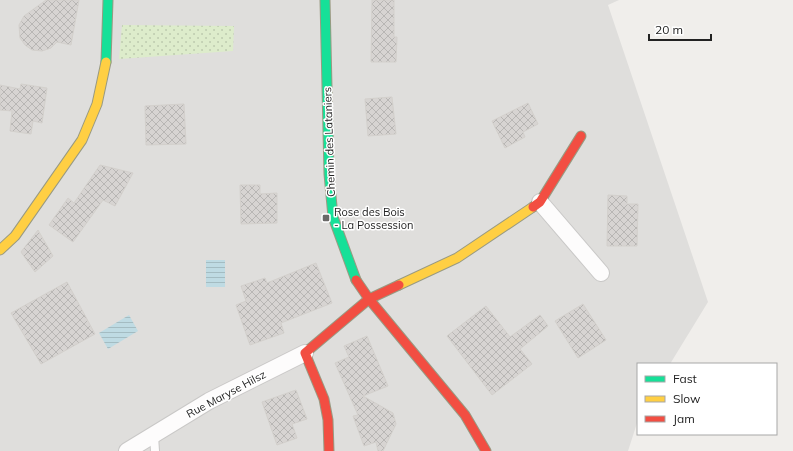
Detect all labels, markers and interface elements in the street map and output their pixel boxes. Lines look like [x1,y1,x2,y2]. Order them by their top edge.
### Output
scale bar [649,16,711,42]
text: 20 m [655,22,683,37]
street label: Chemin des Lataniers [320,87,338,197]
place label: Rose des Bois - La Possession [334,205,413,232]
marker: Rose des Bois - La Possession [321,213,331,223]
legend [637,363,777,435]
street label: Rue Maryse Hilsz [184,367,268,421]
text: Fast [673,371,697,386]
text: Slow [673,391,701,406]
text: Jam [673,411,695,426]

